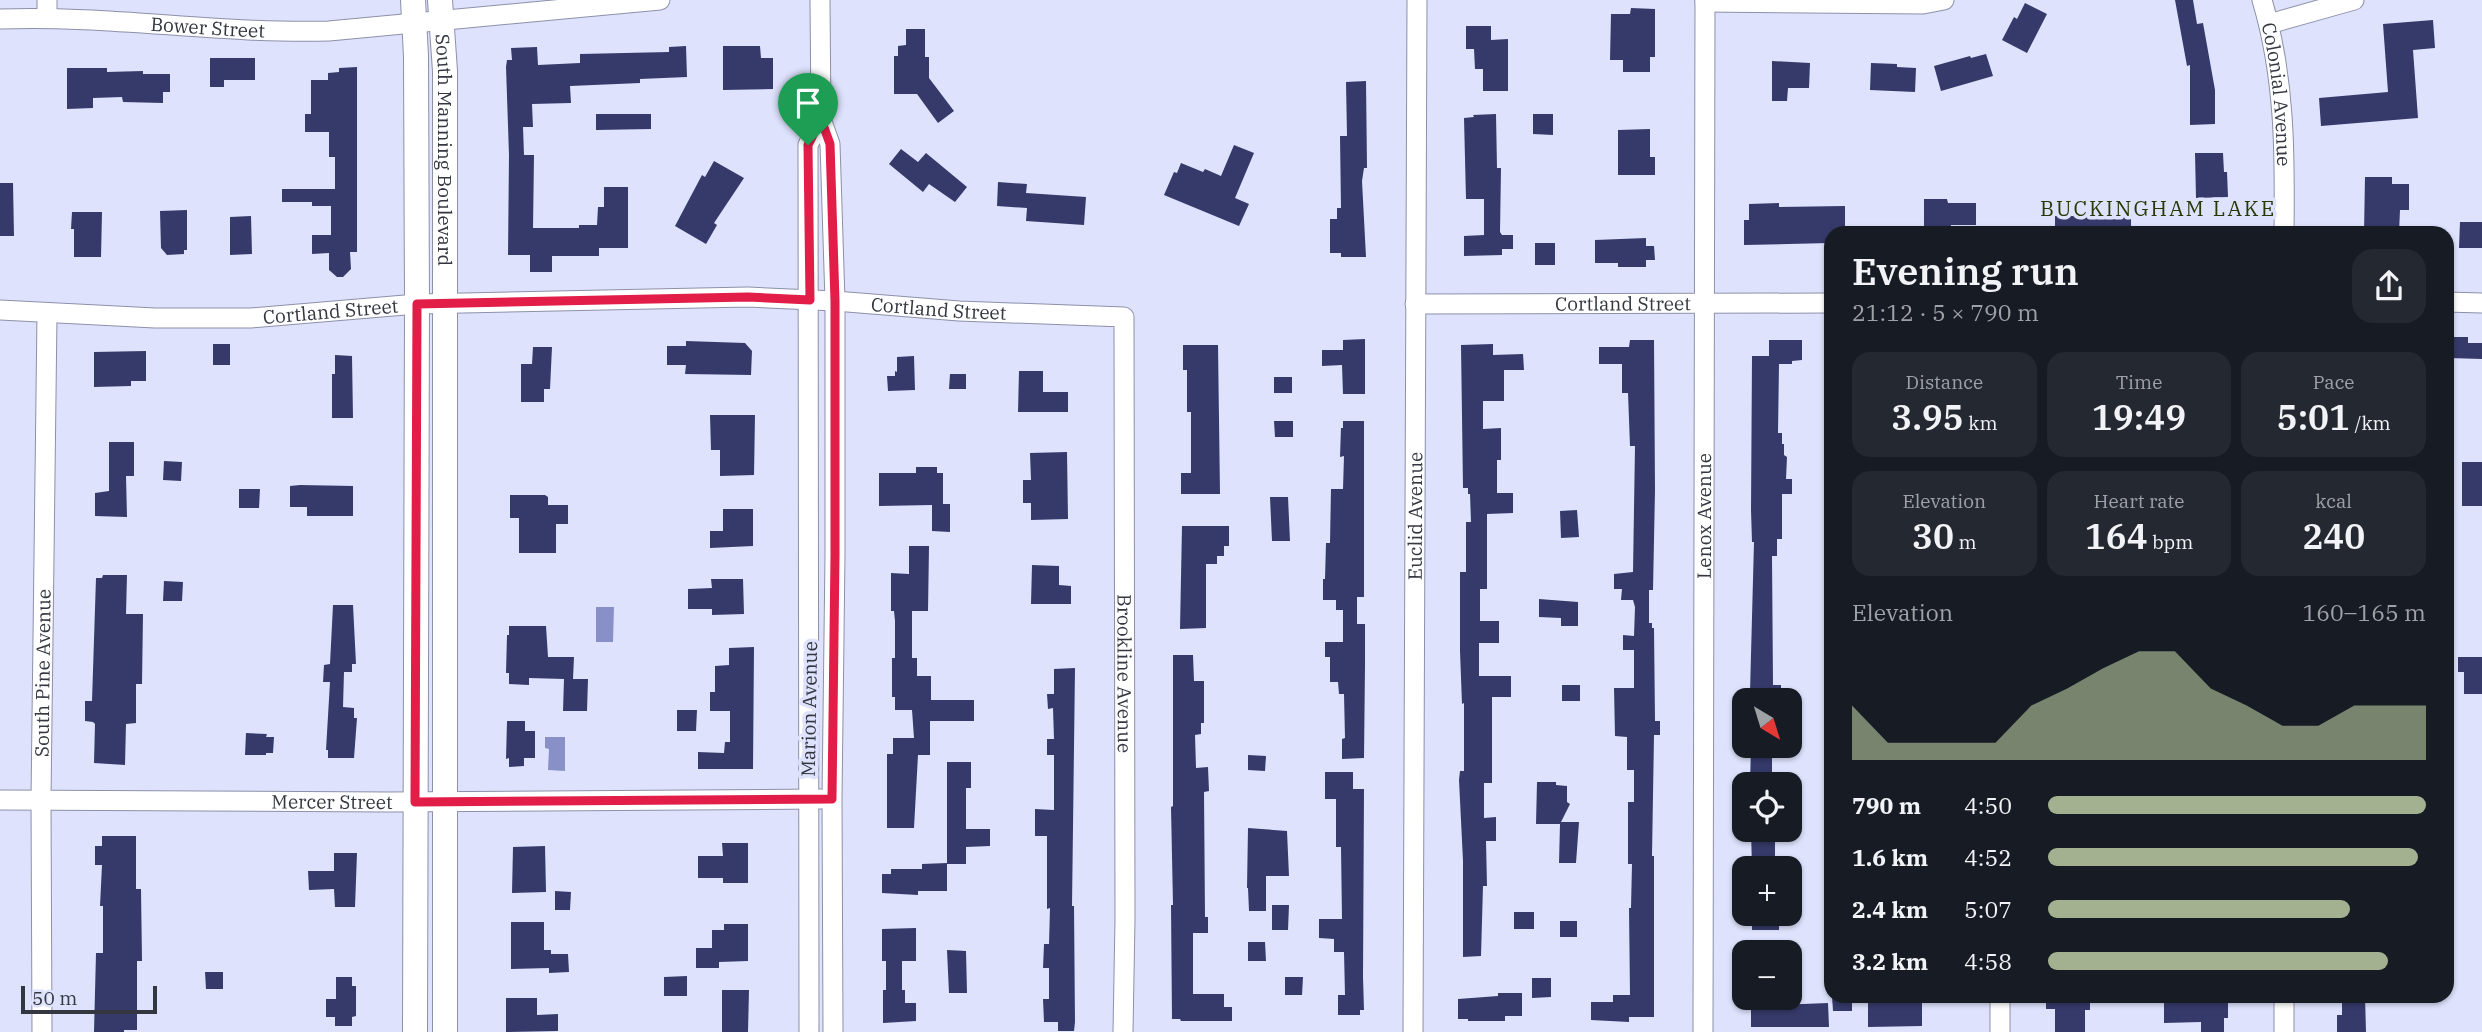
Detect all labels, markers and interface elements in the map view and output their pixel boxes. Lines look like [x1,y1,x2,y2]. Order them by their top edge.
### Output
street label: Bower Street [150,12,266,43]
street label: Colonial Avenue [2257,20,2296,167]
street label: South Manning Boulevard [430,33,457,266]
pin [778,73,838,145]
icon: arrive [789,84,827,122]
district label: BUCKINGHAM LAKE [2040,194,2276,222]
text: Evening run [1852,246,2079,295]
button: share [2352,249,2426,323]
street label: Cortland Street [1555,291,1691,316]
street label: Cortland Street [870,292,1007,325]
street label: Cortland Street [262,294,399,329]
text: 21:12 · 5 × 790 m [1852,297,2039,327]
text: Distance [1906,370,1983,394]
text: Time [2116,370,2162,394]
text: Pace [2313,370,2355,394]
text: 3.95 [1891,394,1964,440]
text: 19:49 [2092,394,2186,440]
text: 5:01 [2277,394,2350,440]
text: km [1964,411,1998,435]
text: /km [2350,411,2391,435]
street label: Euclid Avenue [1403,452,1427,580]
street label: Lenox Avenue [1692,453,1716,579]
text: Elevation [1902,489,1986,513]
text: Heart rate [2094,489,2184,513]
text: kcal [2315,489,2352,513]
text: 30 [1912,513,1954,559]
text: 164 [2085,513,2148,559]
text: 240 [2302,513,2365,559]
text: m [1954,530,1977,554]
text: bpm [2148,530,2193,554]
street label: South Pine Avenue [30,589,56,757]
street label: Brookline Avenue [1112,594,1137,753]
text: Elevation [1852,597,1953,627]
text: 160–165 m [2302,597,2426,627]
street label: Marion Avenue [796,641,822,777]
north arrow [1732,688,1802,758]
map controls [1732,688,1802,1010]
button: locate [1732,772,1802,842]
street label: Mercer Street [271,789,393,814]
text: 790 m [1852,790,1921,820]
text: 4:50 [1964,790,2012,820]
text: 1.6 km [1852,842,1928,872]
text: 4:52 [1964,842,2012,872]
button: + [1732,856,1802,926]
text: 2.4 km [1852,894,1928,924]
text: 5:07 [1964,894,2012,924]
button: − [1732,940,1802,1010]
text: 3.2 km [1852,946,1928,976]
text: 4:58 [1964,946,2012,976]
scale bar [21,983,158,1015]
text: 50 m [32,986,77,1010]

